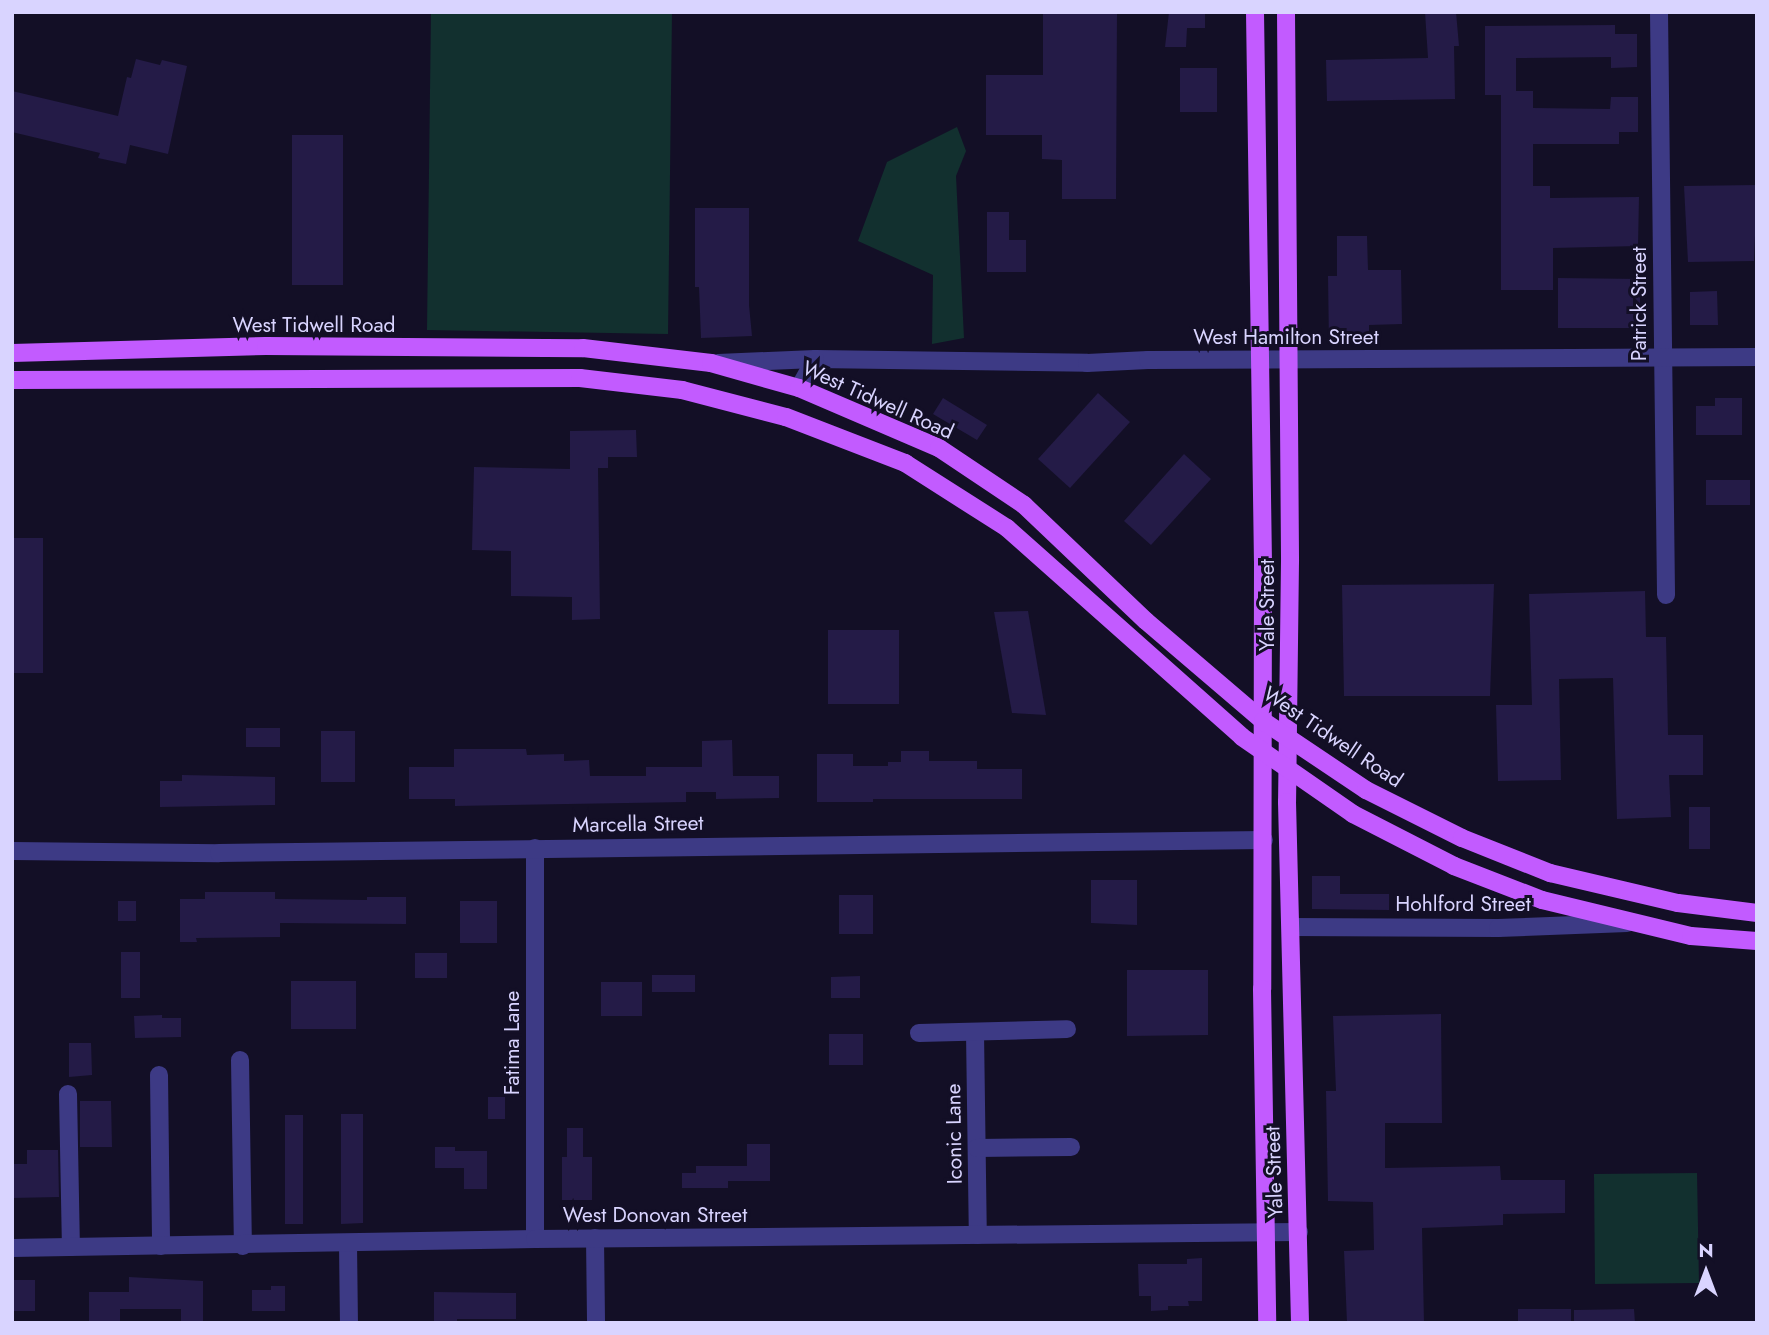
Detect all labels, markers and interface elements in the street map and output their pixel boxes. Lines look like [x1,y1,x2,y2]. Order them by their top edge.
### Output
street label: Patrick Street [1626,247,1652,361]
street label: West Tidwell Road [233,312,395,338]
street label: West Hamilton Street [1193,324,1379,350]
street label: West Tidwell Road [798,355,958,445]
street label: Yale Street [1254,559,1280,651]
street label: West Tidwell Road [1258,681,1408,793]
street label: Marcella Street [572,810,704,838]
street label: Hohlford Street [1395,891,1531,917]
street label: Fatima Lane [499,991,525,1095]
street label: Iconic Lane [941,1083,967,1185]
street label: Yale Street [1260,1126,1288,1218]
street label: West Donovan Street [563,1202,747,1228]
north arrow [1671,1237,1741,1307]
text: N [1698,1237,1714,1264]

